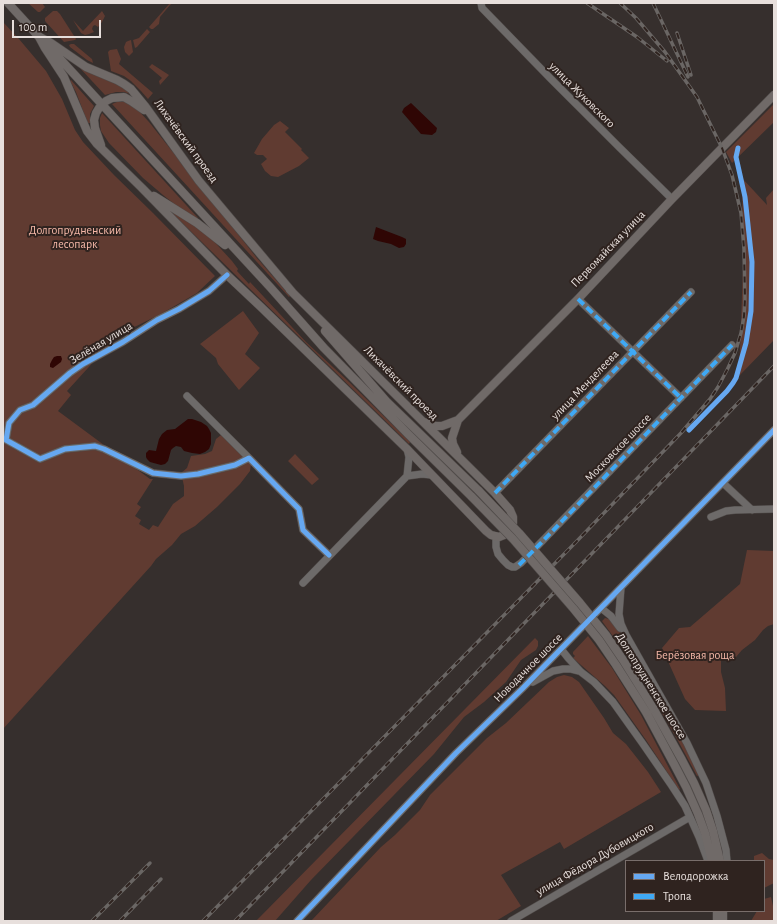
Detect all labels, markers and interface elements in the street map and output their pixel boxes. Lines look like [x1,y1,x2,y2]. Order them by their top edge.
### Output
scale bar [14,12,103,38]
text: 100 m [19,21,47,33]
street label: улица Жуковского [546,59,618,131]
street label: Лихачёвский проезд [151,96,221,186]
street label: Первомайская улица [568,208,648,290]
park label: Долгопрудненский лесопарк [29,223,121,251]
street label: Зелёная улица [67,319,135,367]
street label: Лихачёвский проезд [361,343,441,423]
street label: улица Менделеева [548,347,622,423]
street label: Московское шоссе [582,411,654,485]
street label: Долгопрудненское шоссе [612,630,690,742]
street label: Новодачное шоссе [491,631,565,705]
park label: Берёзовая роща [655,648,735,662]
street label: улица Фёдора Дубовицкого [534,819,656,899]
legend [625,860,765,912]
text: Велодорожка [663,870,729,882]
text: Тропа [663,890,691,902]

